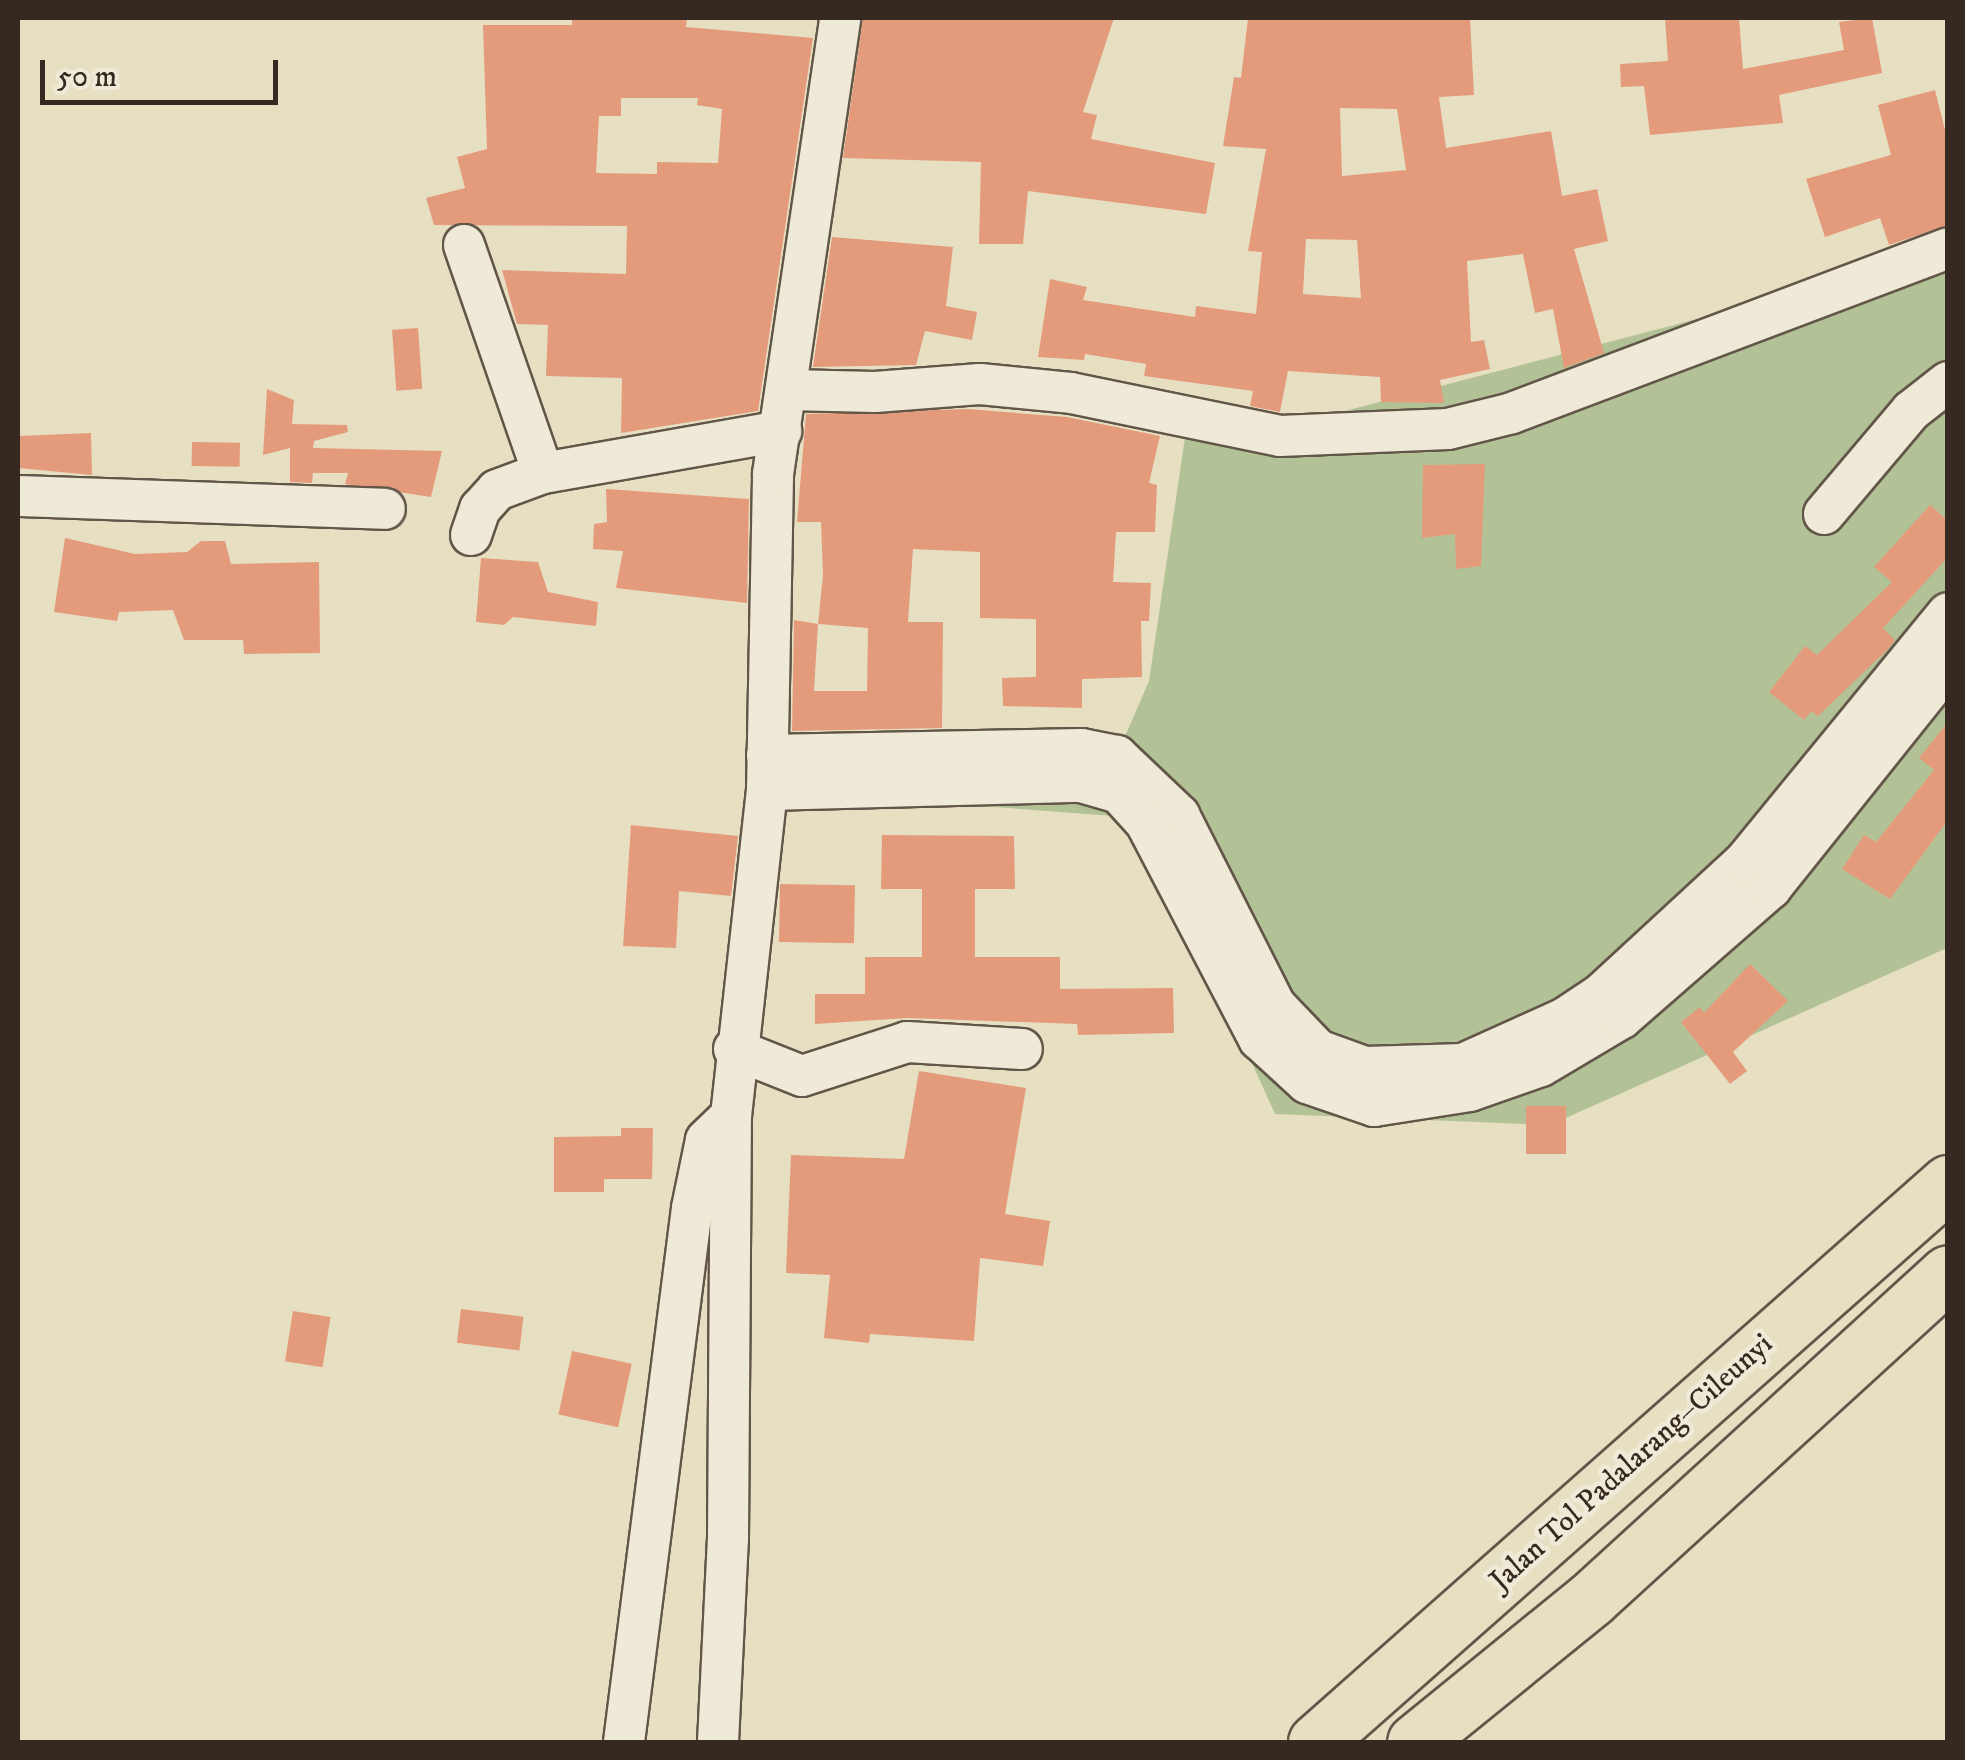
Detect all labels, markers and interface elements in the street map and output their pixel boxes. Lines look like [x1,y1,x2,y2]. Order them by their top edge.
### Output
scale bar [45,40,282,102]
text: 50 m [57,59,117,96]
street label: Jalan Tol Padalarang–Cileunyi [1483,1327,1781,1599]

